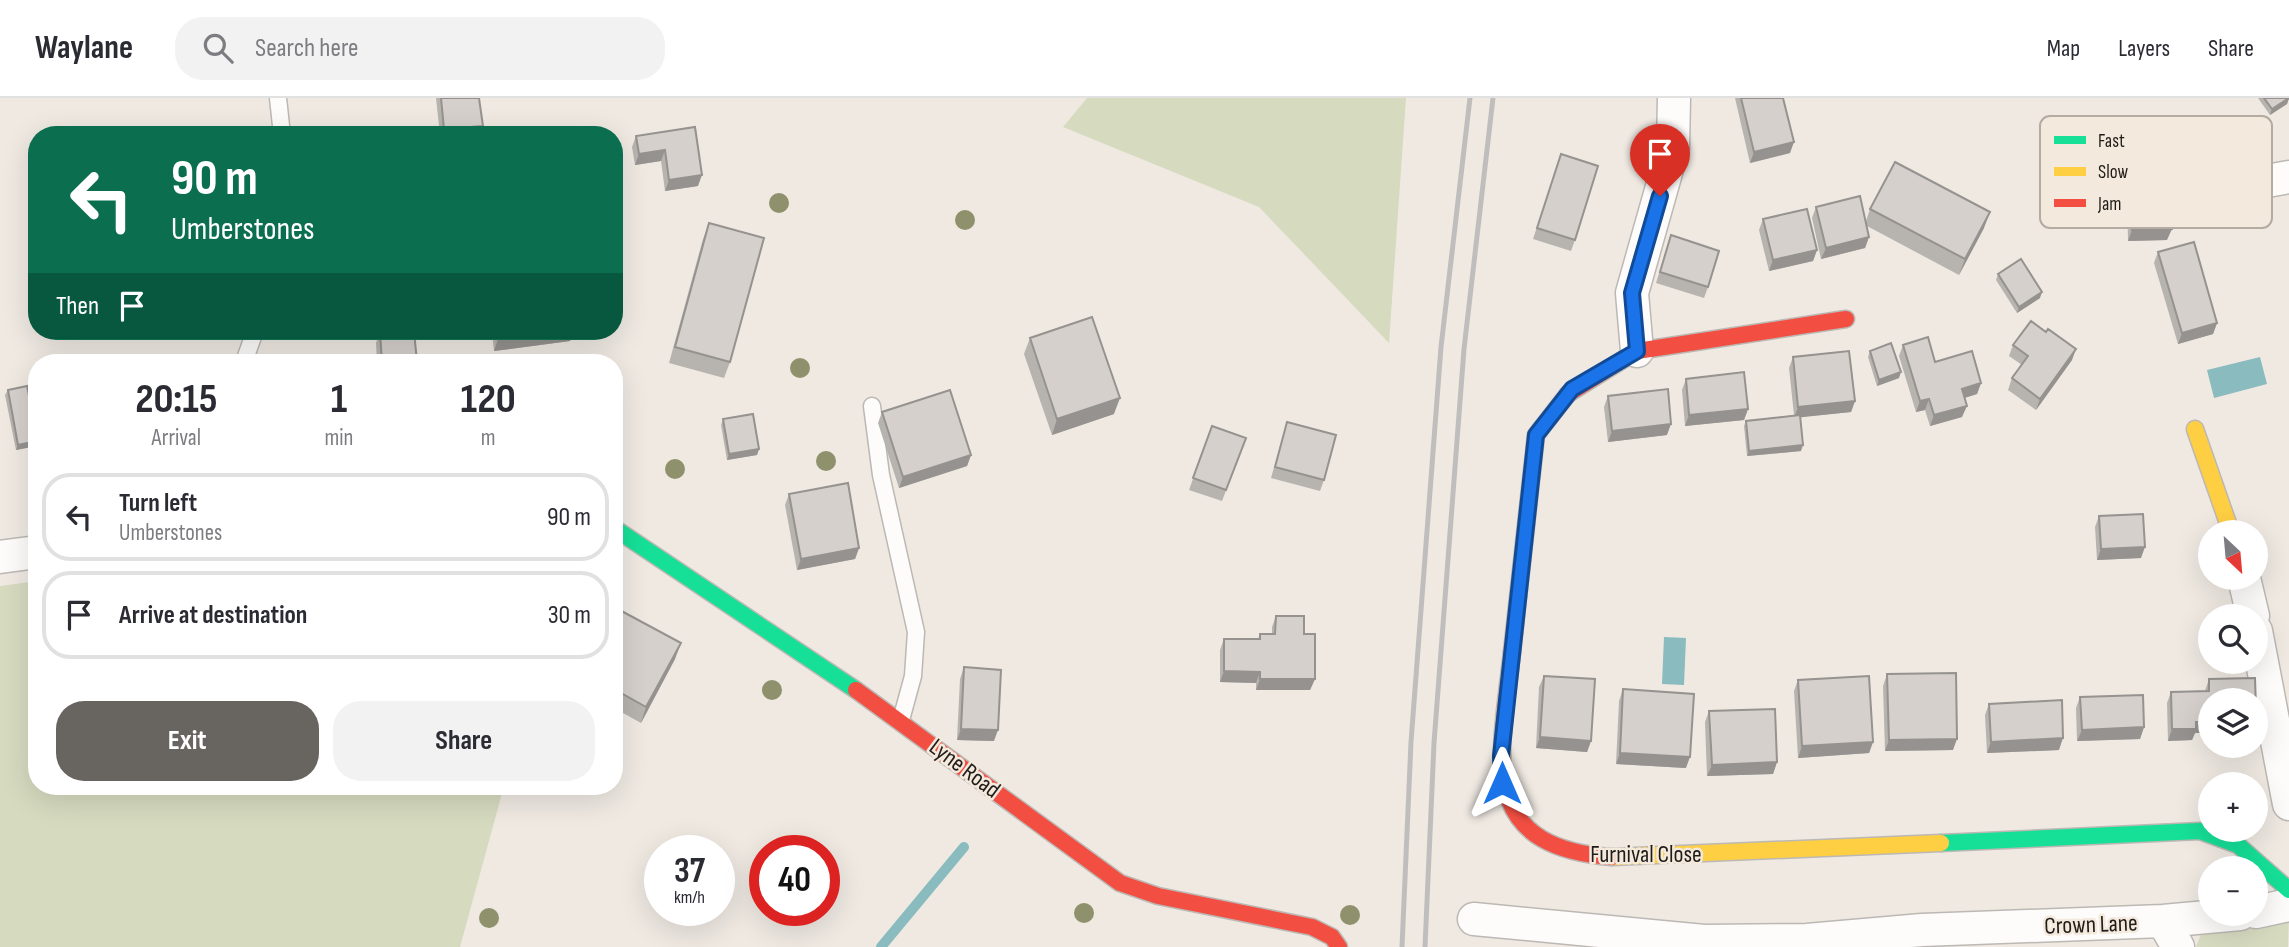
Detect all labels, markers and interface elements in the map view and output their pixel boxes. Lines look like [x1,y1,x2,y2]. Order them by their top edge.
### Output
search box [175,17,665,80]
text: Waylane [35,28,133,68]
icon: search [199,29,237,67]
text: Search here [255,33,358,64]
text: Map [2047,34,2080,63]
text: Layers [2118,34,2170,63]
text: Share [2208,34,2254,63]
legend [2040,116,2272,228]
pin [1630,124,1690,196]
text: Fast [2098,130,2125,153]
icon: arrive [1641,135,1679,173]
text: 90 m [171,150,258,209]
icon: left [56,154,147,245]
text: Slow [2098,161,2128,184]
text: Jam [2097,193,2121,216]
text: Umberstones [171,210,315,249]
icon: arrive [113,287,151,325]
text: Then [56,291,99,322]
text: 20:15 [135,374,217,425]
text: 1 [331,374,347,425]
text: 120 [460,374,516,425]
text: Arrival [152,424,201,452]
text: min [324,424,353,452]
text: m [481,424,496,452]
text: Turn left [119,488,197,519]
icon: left [60,498,98,536]
text: 90 m [547,502,591,533]
text: Umberstones [119,519,222,547]
north arrow [2198,520,2268,590]
map controls [2198,520,2268,926]
icon: arrive [60,596,98,634]
text: Arrive at destination [119,600,307,631]
text: 30 m [548,600,591,631]
button: search [2198,604,2268,674]
button: layers [2198,688,2268,758]
button: Exit [56,701,319,781]
button: Share [333,701,595,781]
street label: Lyne Road [924,732,1006,804]
position arrow [1465,746,1539,820]
button: + [2198,772,2268,842]
speed limit sign: 40 [749,835,840,926]
street label: Furnival Close [1590,840,1702,869]
text: 37 [674,850,705,893]
button: − [2198,856,2268,926]
text: km/h [674,887,705,908]
street label: Crown Lane [2044,908,2138,941]

